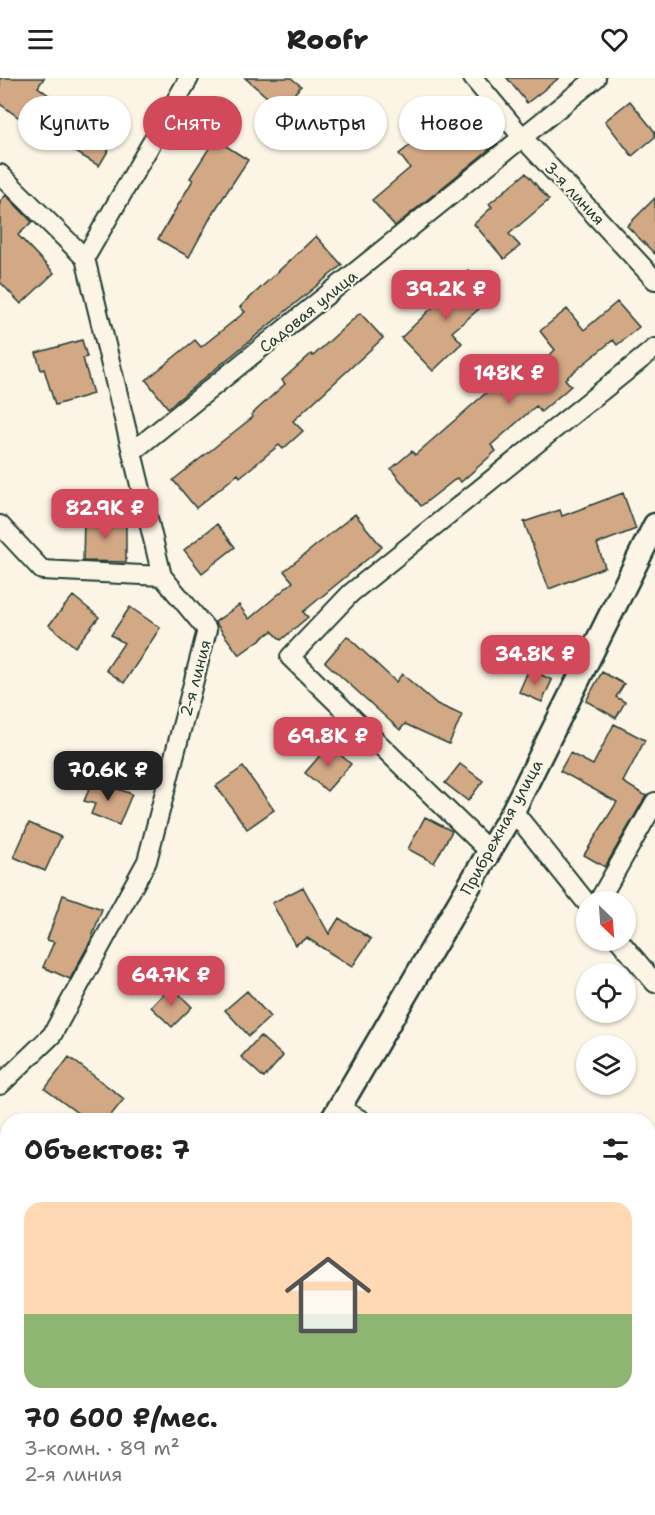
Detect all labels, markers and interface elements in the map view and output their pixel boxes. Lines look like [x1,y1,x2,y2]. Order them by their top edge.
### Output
text: Roofr [287,21,368,58]
icon: menu [24,23,57,56]
icon: heart [598,23,631,56]
chip: Купить [18,96,131,150]
chip: Снять [143,96,242,150]
chip: Фильтры [254,96,387,150]
chip: Новое [399,96,505,150]
street label: 3-я линия [540,157,609,230]
street label: Садовая улица [255,265,362,357]
pin: 39.2K ₽ [391,270,501,321]
text: 39.2K ₽ [405,276,487,302]
pin: 148K ₽ [460,354,558,405]
text: 148K ₽ [473,360,545,386]
pin: 82.9K ₽ [50,489,160,540]
text: 82.9K ₽ [65,495,145,521]
pin: 34.8K ₽ [480,635,590,686]
street label: 2-я линия [175,637,216,719]
text: 34.8K ₽ [495,641,575,667]
pin: 69.8K ₽ [273,717,383,768]
text: 69.8K ₽ [288,723,368,749]
pin: 70.6K ₽ [53,751,163,802]
street label: Прибрежная улица [455,756,547,899]
text: 70.6K ₽ [68,757,148,783]
north arrow [576,891,636,951]
map controls [576,891,636,1095]
pin: 64.7K ₽ [116,956,226,1007]
text: 64.7K ₽ [132,962,210,988]
button: locate [576,963,636,1023]
button: layers [576,1035,636,1095]
text: Объектов: 7 [24,1132,190,1167]
icon: filters [599,1133,632,1166]
icon: home [274,1241,382,1349]
text: 70 600 ₽/мес. [24,1400,218,1435]
text: 3-комн. · 89 m² [24,1435,180,1461]
text: 2-я линия [24,1461,123,1487]

